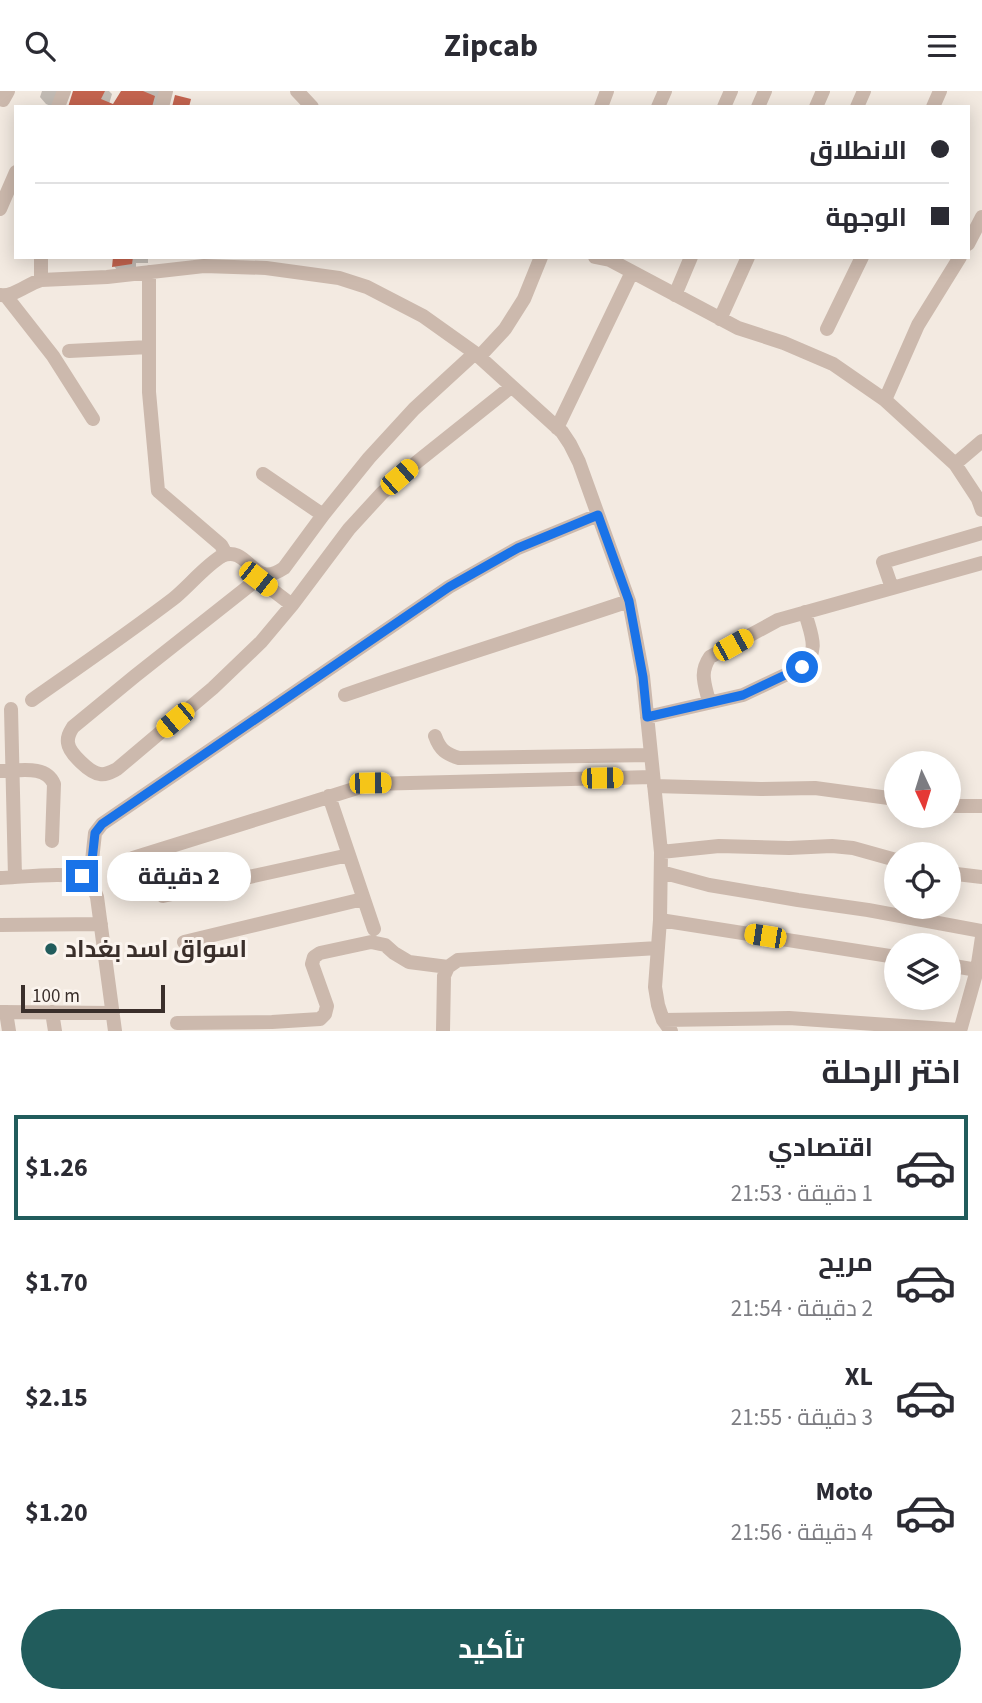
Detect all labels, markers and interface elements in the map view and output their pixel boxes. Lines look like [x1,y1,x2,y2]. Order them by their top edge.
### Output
text: Zipcab [444,23,538,69]
icon: search [21,27,59,65]
icon: menu [923,27,961,65]
text: الانطلاق [809,132,907,169]
text: الوجهة [826,199,907,236]
car [377,455,422,499]
car [235,558,282,600]
car [710,626,757,664]
route start [786,651,818,683]
car [153,698,198,742]
north arrow [884,751,961,828]
map controls [884,751,961,1010]
car [581,767,624,789]
car [349,772,392,794]
button: locate [884,842,961,919]
callout: 2 دقيقة [106,851,250,901]
route end [66,860,98,892]
text: 2 دقيقة [138,860,220,893]
car [743,922,788,950]
place label: اسواق اسد بغداد [65,932,247,967]
button: layers [884,933,961,1010]
marker: اسواق اسد بغداد [43,941,59,957]
scale bar [21,982,164,1014]
text: 100 m [32,983,80,1010]
text: اختر الرحلة [822,1050,961,1096]
text: اقتصادي [768,1129,873,1166]
icon: car [894,1136,957,1199]
text: $1.26 [25,1149,88,1186]
text: 1 دقيقة · 21:53 [731,1177,873,1210]
text: مريح [818,1244,873,1281]
icon: car [894,1251,957,1314]
text: $1.70 [25,1264,88,1301]
text: 2 دقيقة · 21:54 [731,1292,873,1325]
text: XL [845,1358,873,1395]
icon: car [894,1366,957,1429]
text: $2.15 [25,1379,88,1416]
text: 3 دقيقة · 21:55 [731,1401,873,1434]
text: Moto [816,1473,873,1510]
icon: car [894,1481,957,1544]
text: $1.20 [25,1494,88,1531]
text: 4 دقيقة · 21:56 [731,1516,873,1549]
button: تأكيد [21,1609,961,1689]

